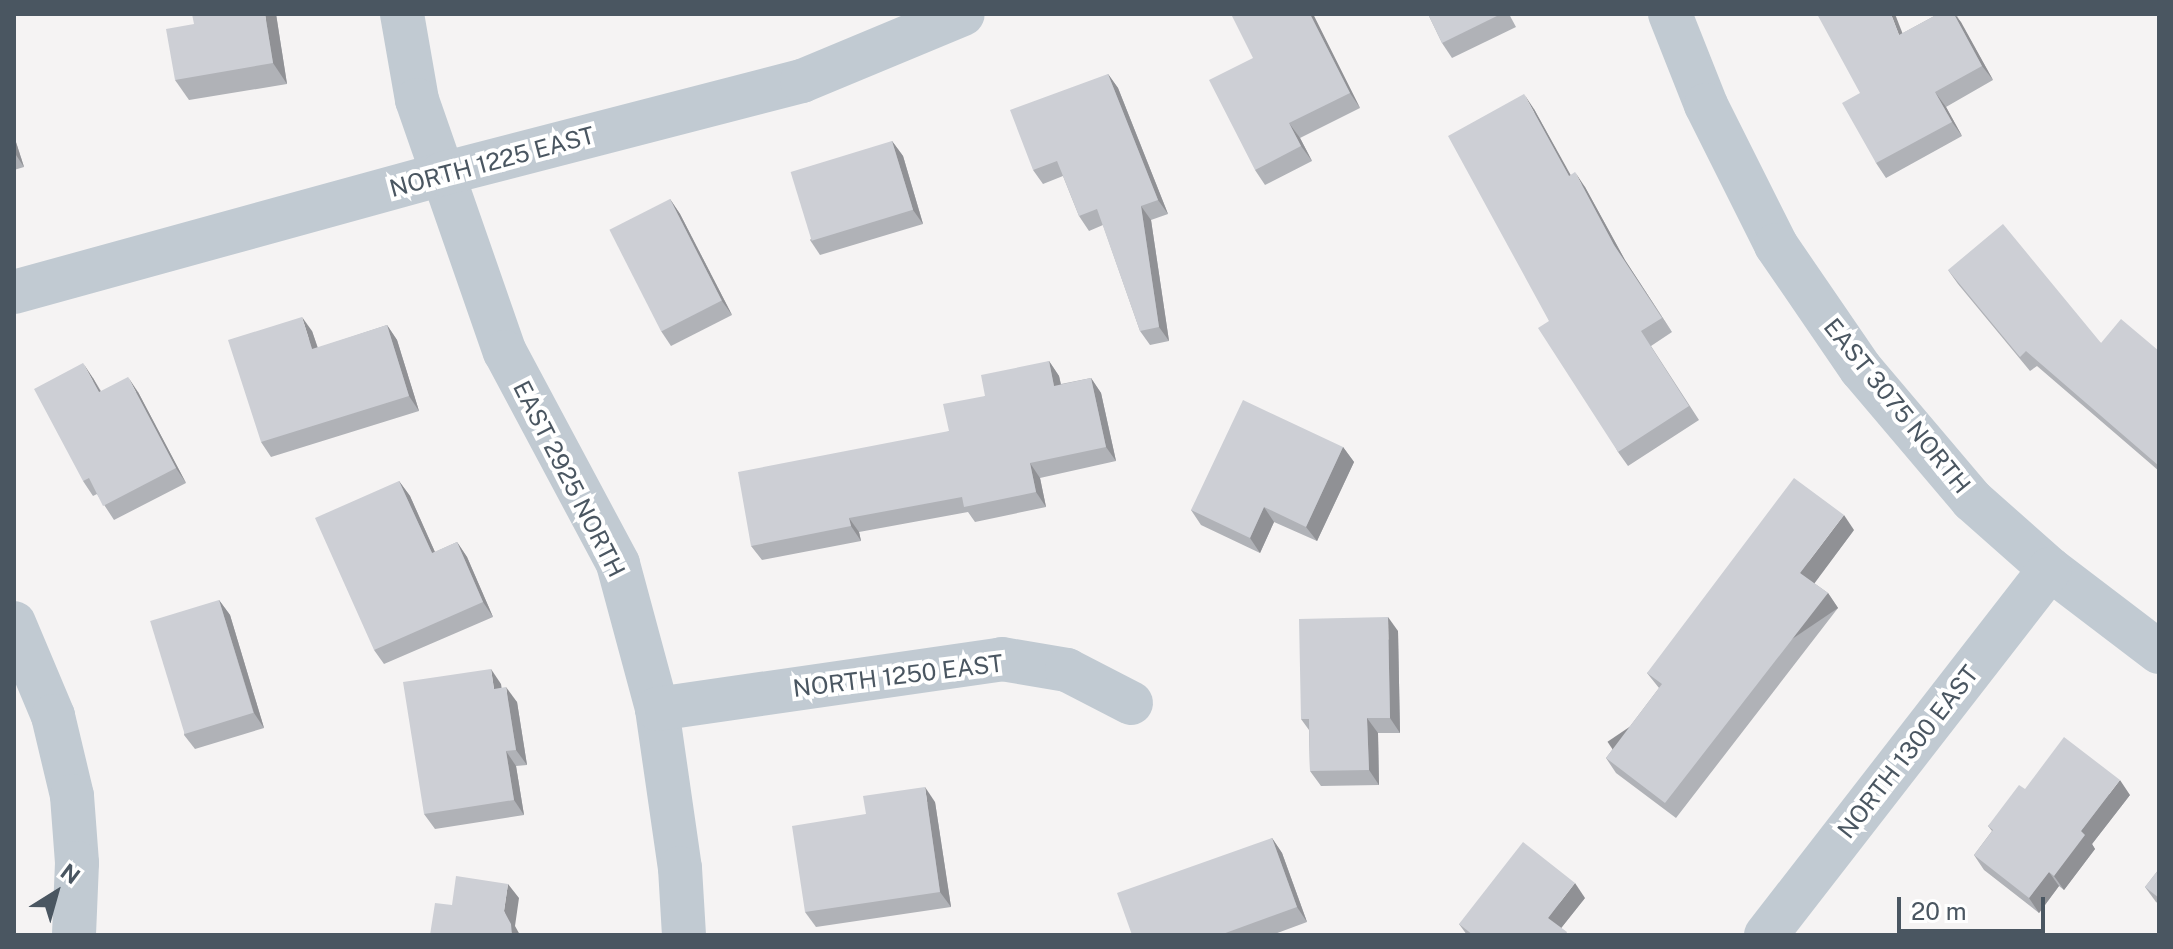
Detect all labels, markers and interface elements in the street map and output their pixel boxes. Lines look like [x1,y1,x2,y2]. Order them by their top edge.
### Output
street label: NORTH 1225 EAST [386,121,598,203]
street label: EAST 3075 NORTH [1818,313,1976,499]
street label: EAST 2925 NORTH [507,376,631,582]
street label: NORTH 1250 EAST [791,649,1005,703]
street label: NORTH 1300 EAST [1832,660,1984,844]
north arrow [16,853,96,933]
text: N [56,858,85,889]
scale bar [1901,881,2049,931]
text: 20 m [1911,897,1967,925]

